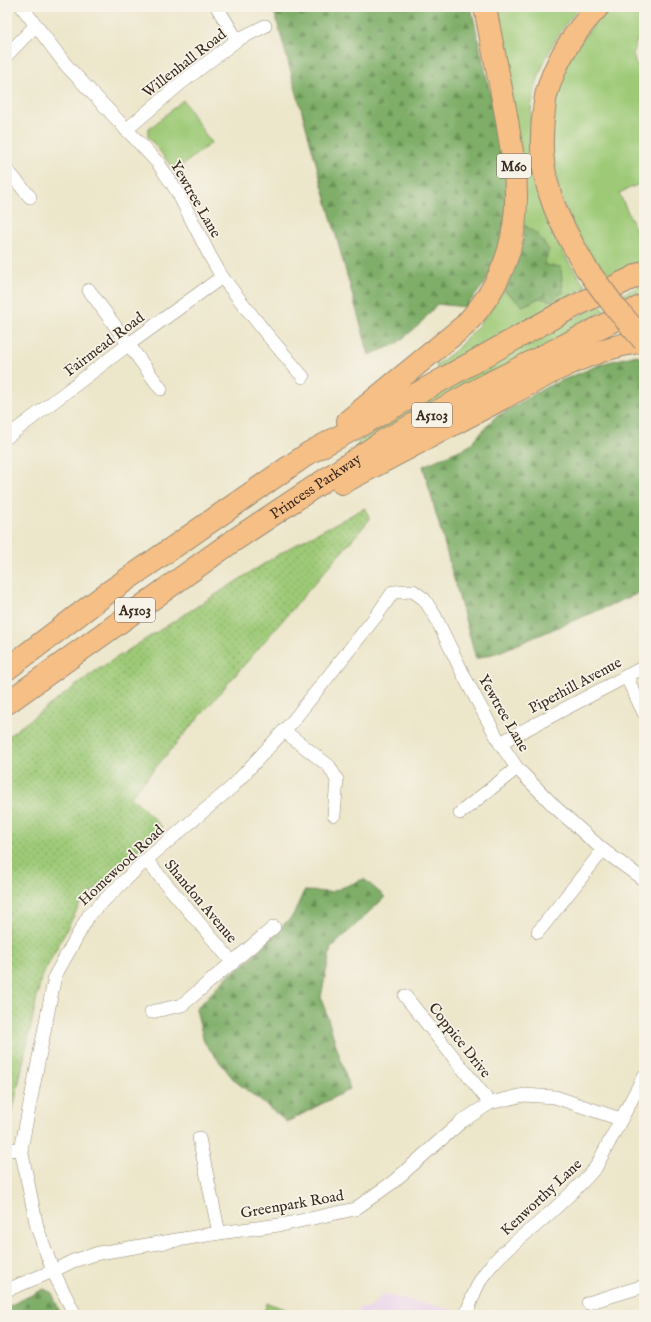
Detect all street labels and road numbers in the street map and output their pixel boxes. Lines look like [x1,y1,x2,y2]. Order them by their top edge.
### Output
street label: Willenhall Road [139,24,231,102]
road number: M60 [497,154,531,178]
street label: Yewtree Lane [166,157,225,241]
street label: Fairmead Road [60,308,149,381]
road number: A5103 [412,403,452,427]
street label: Princess Parkway [267,449,365,524]
road number: A5103 [115,598,155,622]
street label: Piperhill Avenue [526,653,625,718]
street label: Yewtree Lane [474,671,533,755]
street label: Homewood Road [75,820,169,910]
street label: Shandon Avenue [160,856,241,947]
street label: Coppice Drive [424,999,495,1082]
street label: Kenworthy Lane [497,1155,586,1240]
street label: Greenpark Road [239,1186,346,1223]

